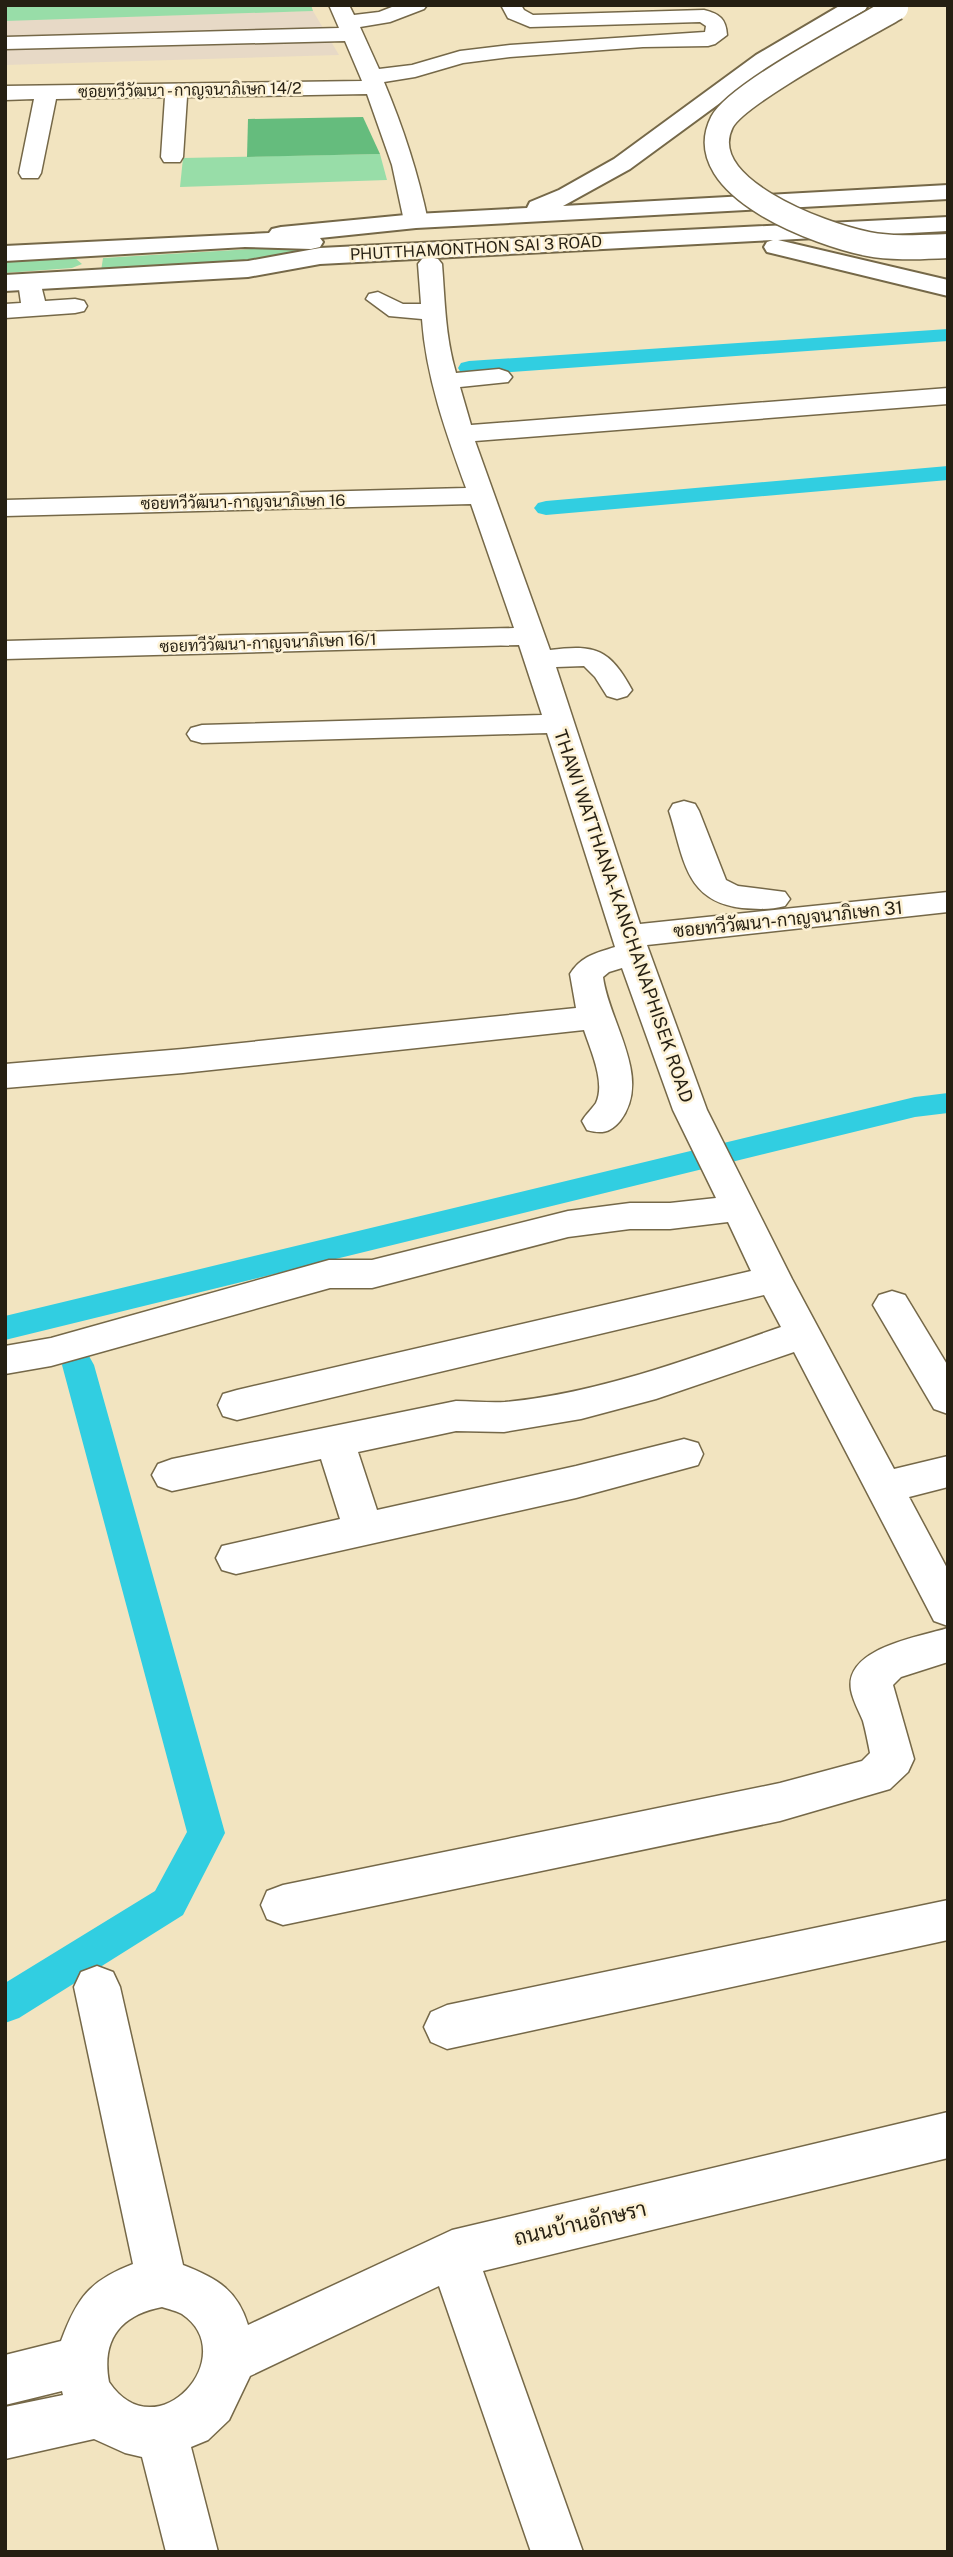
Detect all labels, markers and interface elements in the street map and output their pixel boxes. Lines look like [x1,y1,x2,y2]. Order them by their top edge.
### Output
street label: ซอยทวีวัฒนา - กาญจนาภิเษก 14/2 [78,77,302,101]
street label: PHUTTHAMONTHON SAI 3 ROAD [349,232,603,264]
street label: ซอยทวีวัฒนา-กาญจนาภิเษก 16 [140,489,346,513]
street label: ซอยทวีวัฒนา-กาญจนาภิเษก 16/1 [159,628,377,656]
street label: THAWI WATTHANA-KANCHANAPHISEK ROAD [550,727,698,1105]
street label: ซอยทวีวัฒนา-กาญจนาภิเษก 31 [672,895,904,942]
street label: ถนนบ้านอักษรา [511,2196,649,2250]

